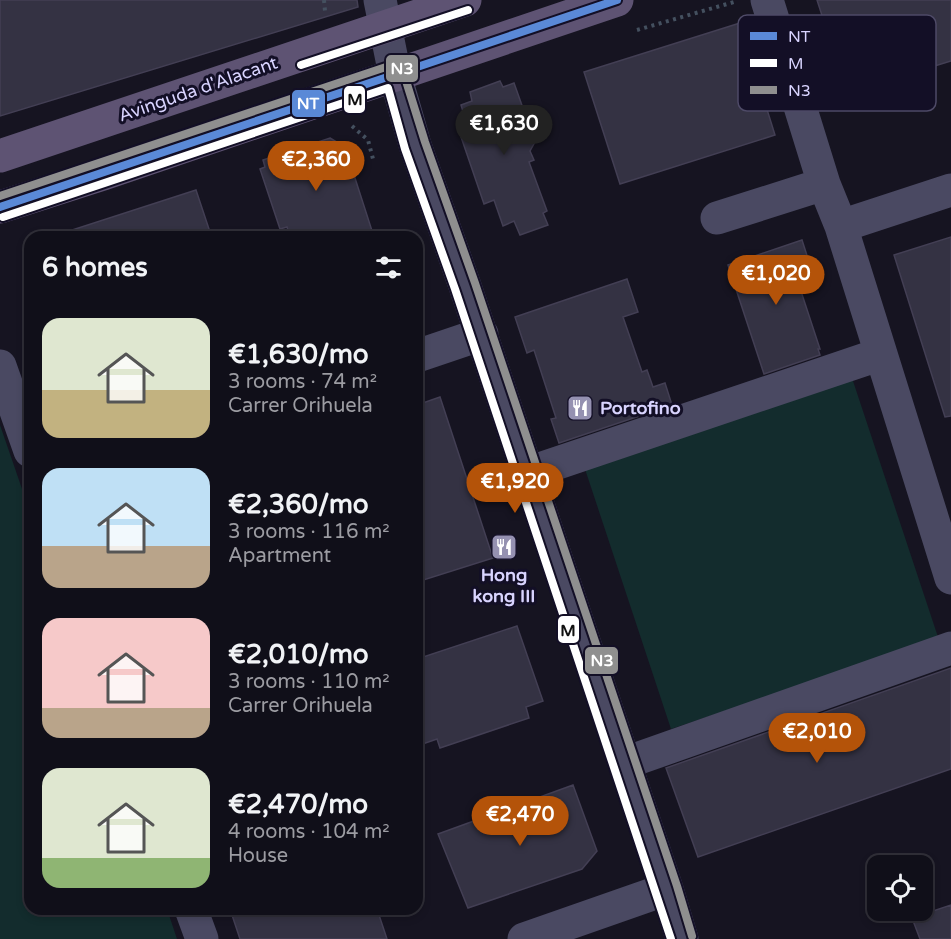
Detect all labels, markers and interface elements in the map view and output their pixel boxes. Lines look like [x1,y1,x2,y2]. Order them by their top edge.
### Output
legend [738,15,936,111]
text: NT [788,27,811,47]
street label: Avinguda d'Alacant [116,51,281,127]
line badge: N3 [385,54,419,83]
text: M [788,54,803,74]
text: N3 [391,59,413,79]
text: N3 [788,81,811,101]
line badge: M [343,85,366,114]
line badge: NT [291,89,326,118]
text: M [347,90,363,110]
text: NT [297,94,320,114]
pin: €1,630 [455,105,553,156]
text: €1,630 [469,112,539,136]
pin: €2,360 [267,141,365,192]
text: €2,360 [281,148,351,172]
icon: filters [372,251,405,284]
text: 6 homes [42,252,148,283]
pin: €1,020 [727,255,825,306]
text: €1,020 [741,262,811,286]
text: €1,630/mo [228,339,369,370]
icon: home [90,342,162,414]
text: 3 rooms · 74 m² [228,370,377,394]
restaurant icon: Portofino [565,393,595,423]
text: Carrer Orihuela [228,394,373,418]
place label: Portofino [600,397,681,419]
pin: €1,920 [466,463,564,514]
text: €1,920 [480,470,550,494]
text: €2,360/mo [228,489,369,520]
icon: home [90,492,162,564]
text: 3 rooms · 116 m² [228,520,390,544]
restaurant icon: Hong kong III [489,532,519,562]
text: Apartment [228,544,331,568]
place label: Hong kong III [473,564,535,607]
line badge: M [557,615,580,644]
text: M [560,621,576,641]
text: €2,010/mo [228,639,369,670]
icon: home [90,642,162,714]
line badge: N3 [584,646,619,675]
text: N3 [591,651,613,671]
text: 3 rooms · 110 m² [228,670,390,694]
text: Carrer Orihuela [228,694,373,718]
pin: €2,010 [768,713,866,764]
text: €2,010 [782,720,852,744]
text: €2,470/mo [228,789,368,820]
icon: home [90,792,162,864]
pin: €2,470 [471,796,569,847]
text: €2,470 [486,803,554,827]
text: 4 rooms · 104 m² [228,820,390,844]
text: House [228,844,288,868]
map controls [867,855,933,921]
button: locate [867,855,933,921]

